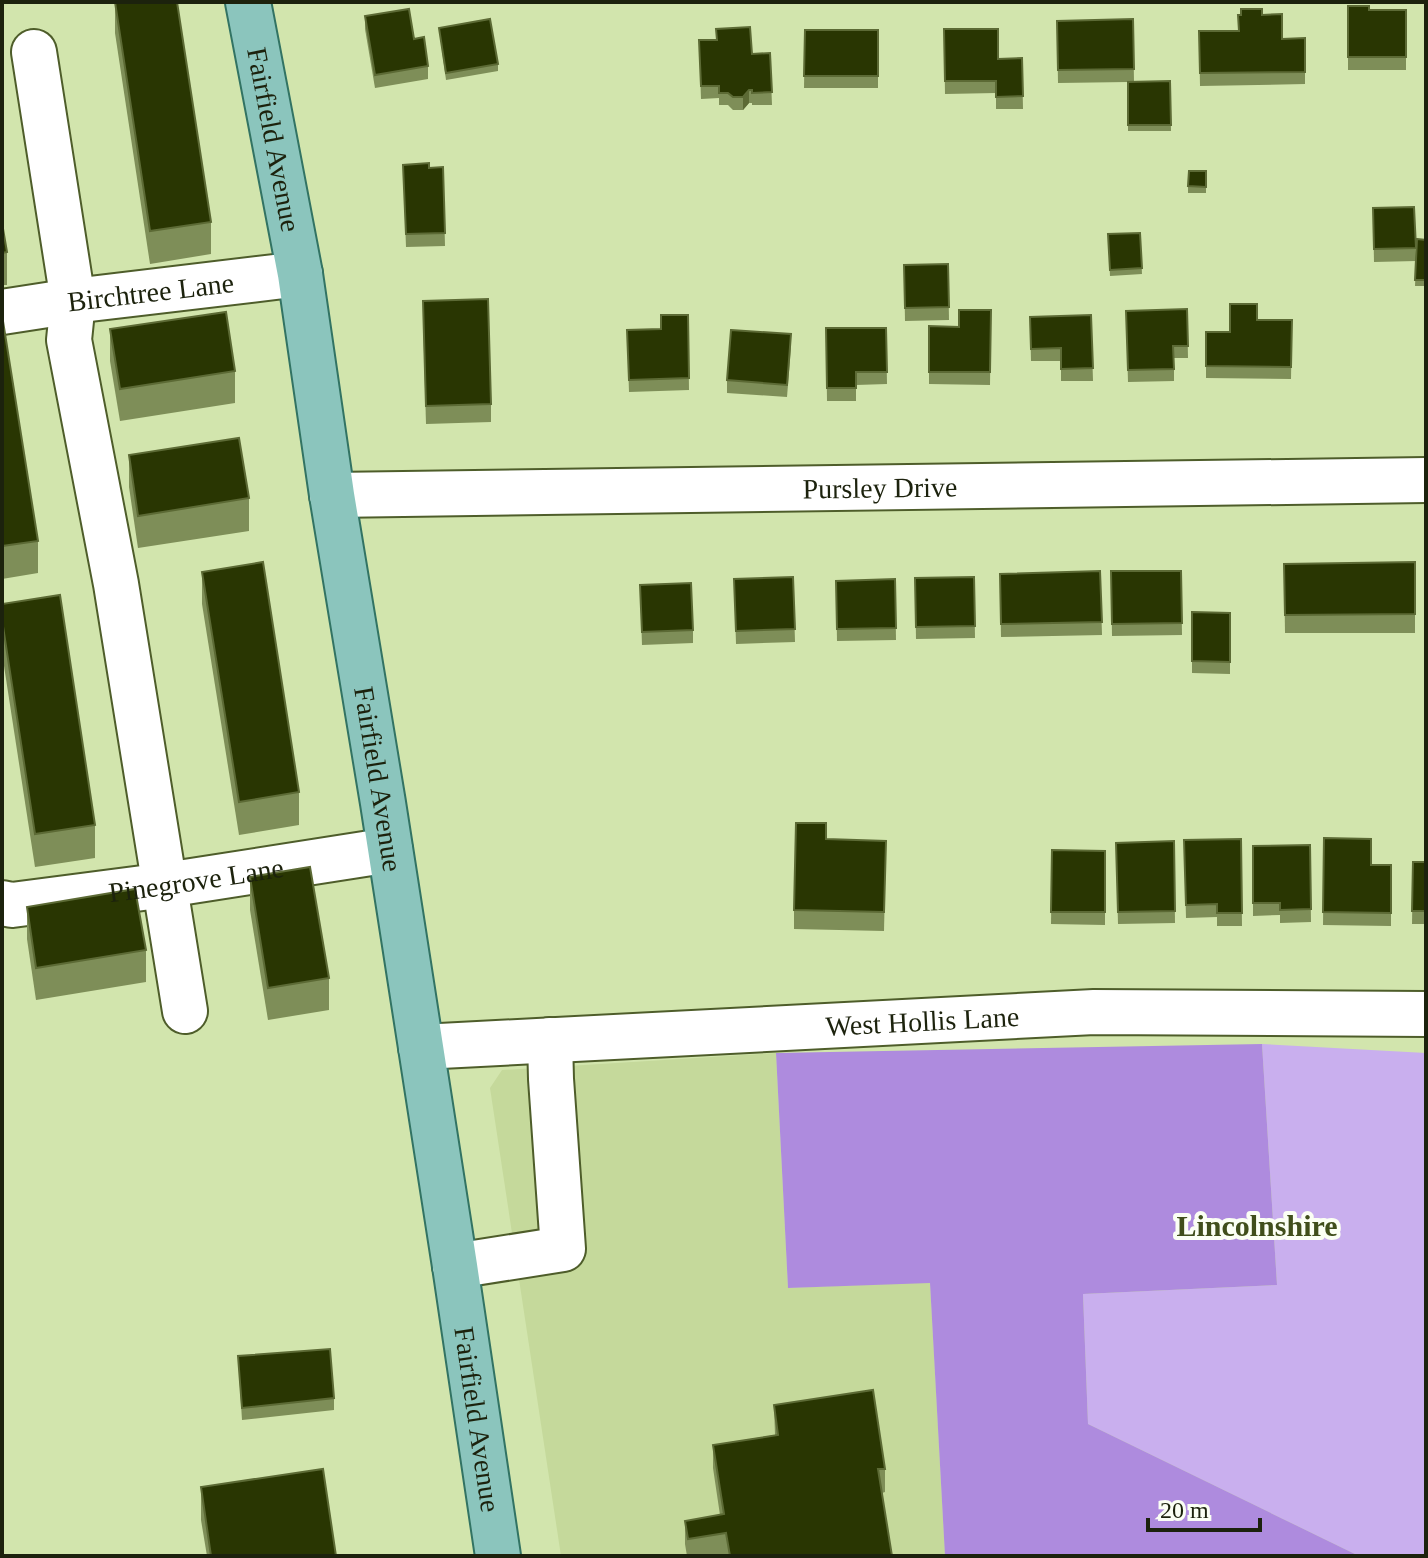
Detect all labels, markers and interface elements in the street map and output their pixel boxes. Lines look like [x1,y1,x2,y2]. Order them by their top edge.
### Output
street label: Fairfield Avenue [241,45,307,234]
street label: Birchtree Lane [66,267,236,318]
street label: Pursley Drive [802,471,958,505]
street label: Fairfield Avenue [348,684,408,874]
street label: Pinegrove Lane [107,852,286,908]
street label: West Hollis Lane [825,1001,1020,1042]
district label: Lincolnshire [1176,1209,1338,1242]
street label: Fairfield Avenue [448,1325,506,1514]
scale bar [1148,1482,1260,1532]
text: 20 m [1160,1497,1209,1523]

